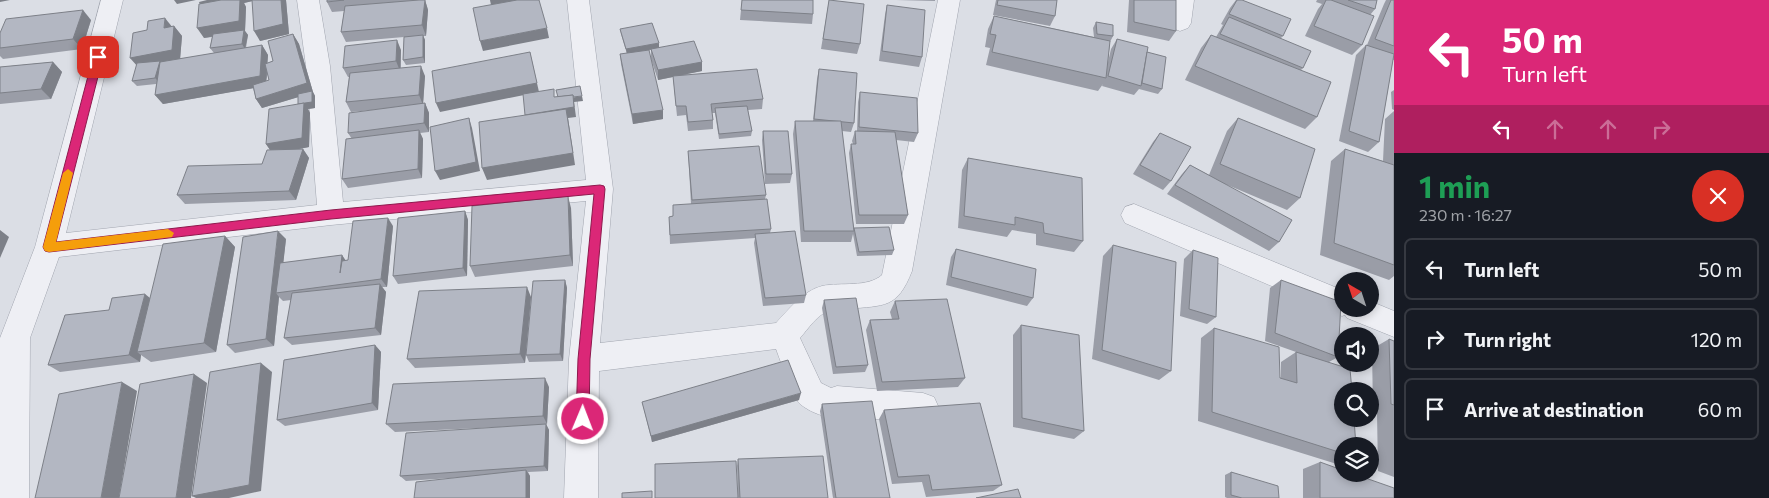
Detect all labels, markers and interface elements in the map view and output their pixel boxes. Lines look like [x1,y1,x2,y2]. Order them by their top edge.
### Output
text: 50 m [1502,17,1583,60]
icon: left [1419,20,1484,85]
pin [77,36,119,78]
icon: arrive [84,43,112,71]
text: Turn left [1502,60,1587,87]
icon: left [1488,115,1516,143]
icon: ahead [1541,115,1569,143]
icon: ahead [1594,115,1622,143]
icon: right [1647,115,1675,143]
text: 1 min [1419,167,1490,204]
button: close [1692,170,1744,222]
text: 230 m · 16:27 [1419,205,1512,224]
icon: left [1421,255,1449,283]
text: Turn left [1464,258,1539,281]
text: 50 m [1698,258,1742,281]
north arrow [1334,272,1379,318]
map controls [1334,272,1379,482]
icon: right [1421,325,1449,353]
button: sound [1334,327,1379,372]
text: Turn right [1464,328,1551,351]
text: 120 m [1691,328,1742,351]
button: search [1334,382,1379,427]
position arrow [556,392,608,444]
icon: arrive [1421,395,1449,423]
text: Arrive at destination [1464,398,1644,421]
text: 60 m [1698,398,1742,421]
button: layers [1334,437,1379,482]

